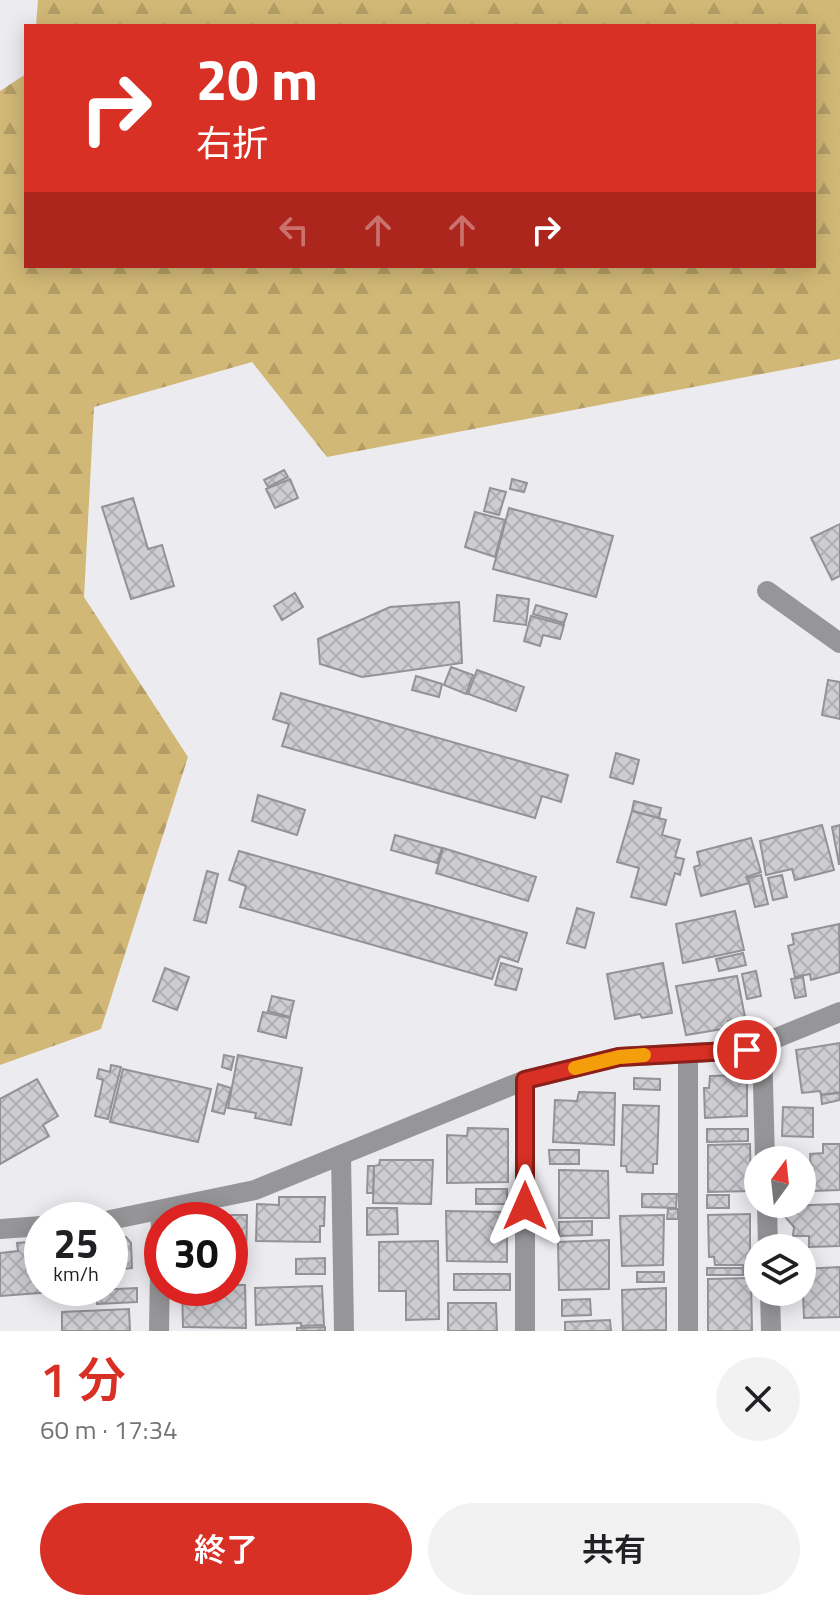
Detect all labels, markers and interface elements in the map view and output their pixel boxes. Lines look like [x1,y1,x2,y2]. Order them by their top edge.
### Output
text: 20 m [196,37,318,122]
icon: right [64,56,168,160]
text: 右折 [196,115,268,170]
icon: left [272,208,316,252]
icon: ahead [356,208,400,252]
icon: ahead [440,208,484,252]
icon: right [524,208,568,252]
pin [713,1016,781,1084]
icon: arrive [725,1028,769,1072]
north arrow [744,1146,816,1218]
map controls [744,1146,816,1306]
position arrow [483,1164,567,1248]
speed limit sign: 30 [144,1202,248,1306]
text: 25 [54,1213,98,1274]
button: layers [744,1234,816,1306]
text: km/h [53,1258,99,1289]
text: 1 分 [40,1343,125,1416]
button: close [716,1357,800,1441]
text: 60 m · 17:34 [40,1410,178,1449]
button: 終了 [40,1503,412,1595]
button: 共有 [428,1503,800,1595]

